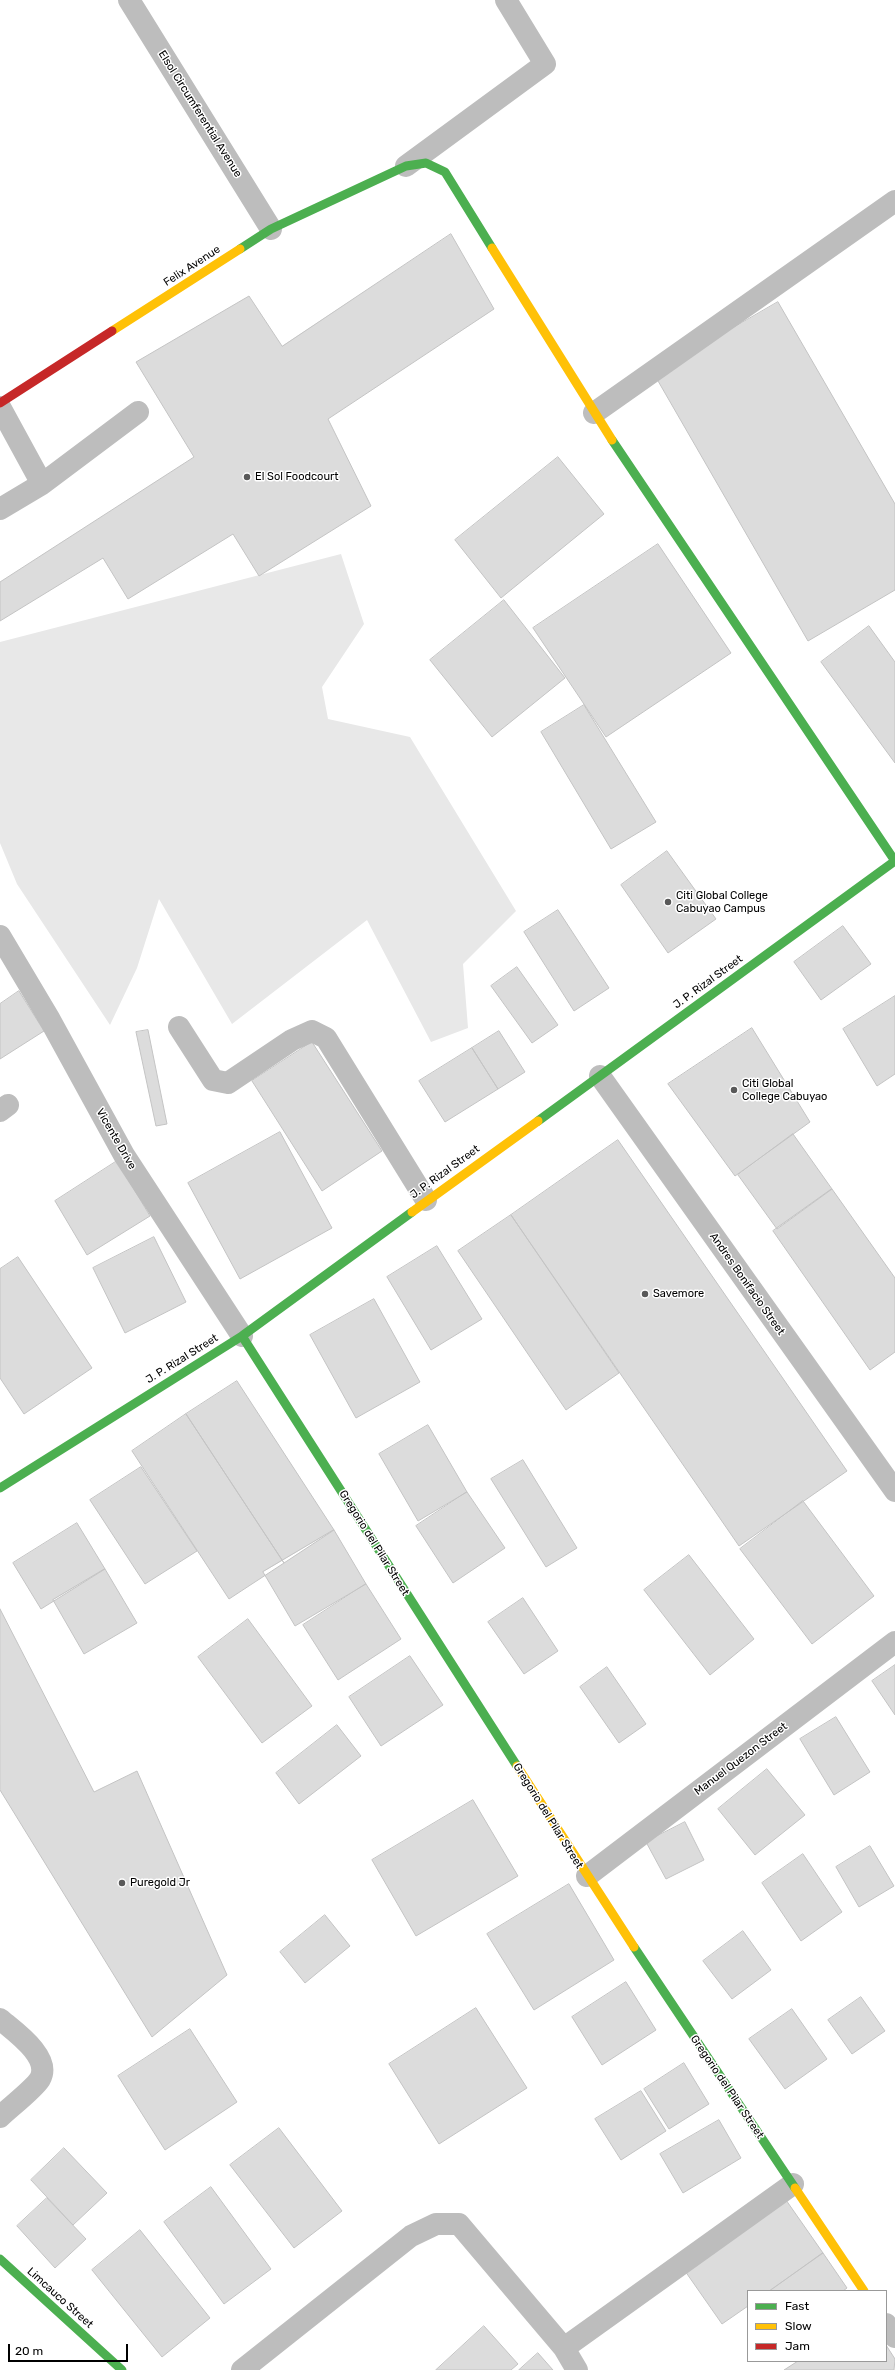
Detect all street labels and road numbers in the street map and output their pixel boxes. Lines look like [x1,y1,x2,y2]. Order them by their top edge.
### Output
street label: Elsol Circumferential Avenue [155,48,245,180]
street label: Felix Avenue [161,243,223,289]
street label: J. P. Rizal Street [671,952,745,1012]
street label: Vicente Drive [93,1106,139,1172]
street label: J. P. Rizal Street [408,1142,482,1202]
street label: Andres Bonifacio Street [707,1230,787,1338]
street label: J. P. Rizal Street [143,1332,221,1386]
street label: Gregorio del Pilar Street [336,1488,412,1598]
street label: Manuel Quezon Street [692,1720,790,1798]
street label: Gregorio del Pilar Street [510,1761,586,1871]
street label: Gregorio del Pilar Street [688,2033,766,2141]
street label: Limcauco Street [24,2265,96,2331]

